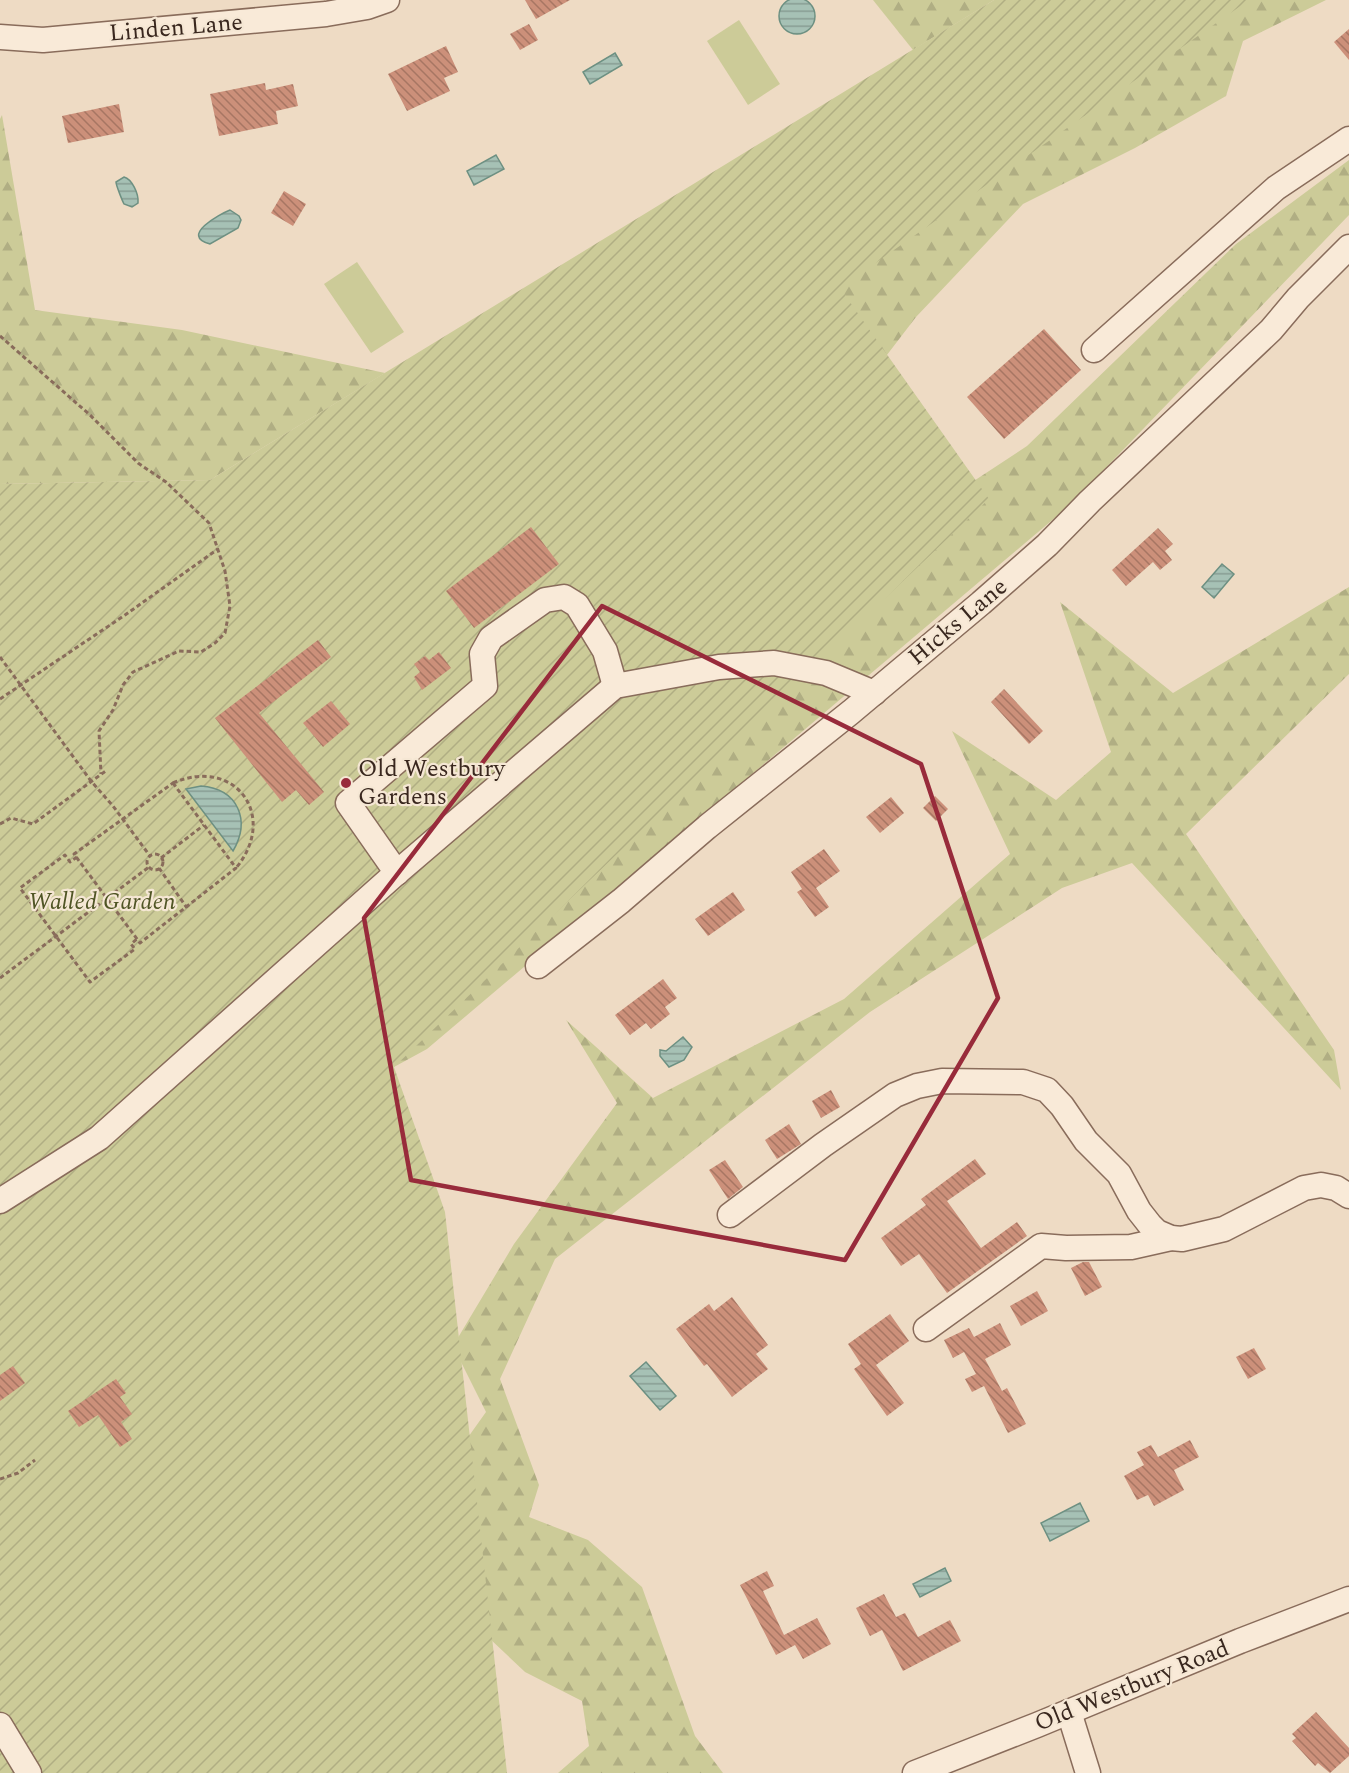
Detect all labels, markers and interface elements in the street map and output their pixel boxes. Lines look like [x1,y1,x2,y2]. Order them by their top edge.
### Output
street label: Linden Lane [108,4,244,52]
street label: Hicks Lane [900,570,1016,674]
place label: Old Westbury Gardens [358,751,507,815]
marker: Old Westbury Gardens [339,776,353,790]
park label: Walled Garden [28,884,176,920]
street label: Old Westbury Road [1029,1631,1235,1741]

